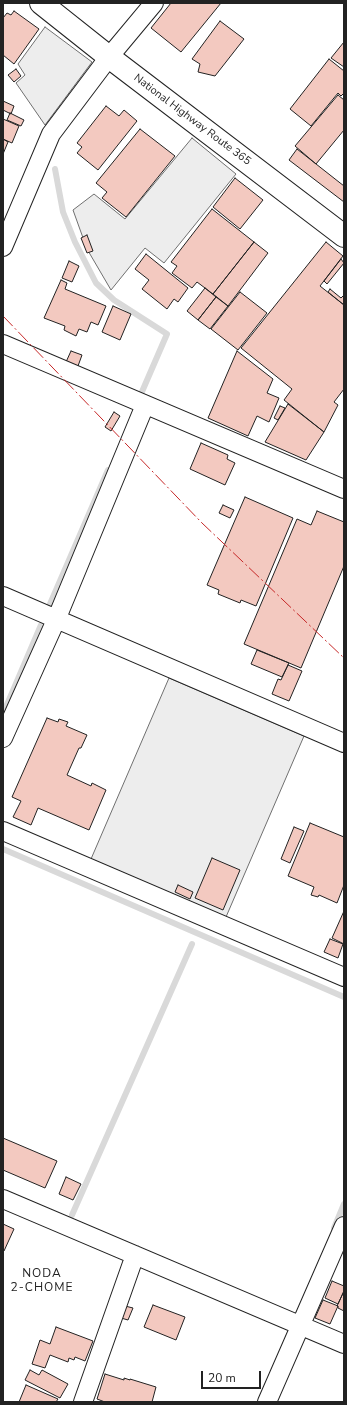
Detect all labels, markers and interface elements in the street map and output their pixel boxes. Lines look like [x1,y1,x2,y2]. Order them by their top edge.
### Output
street label: National Highway Route 365 [131,72,253,168]
district label: NODA 2-CHOME [11,1267,73,1295]
scale bar [203,1363,263,1389]
text: 20 m [208,1370,236,1386]

